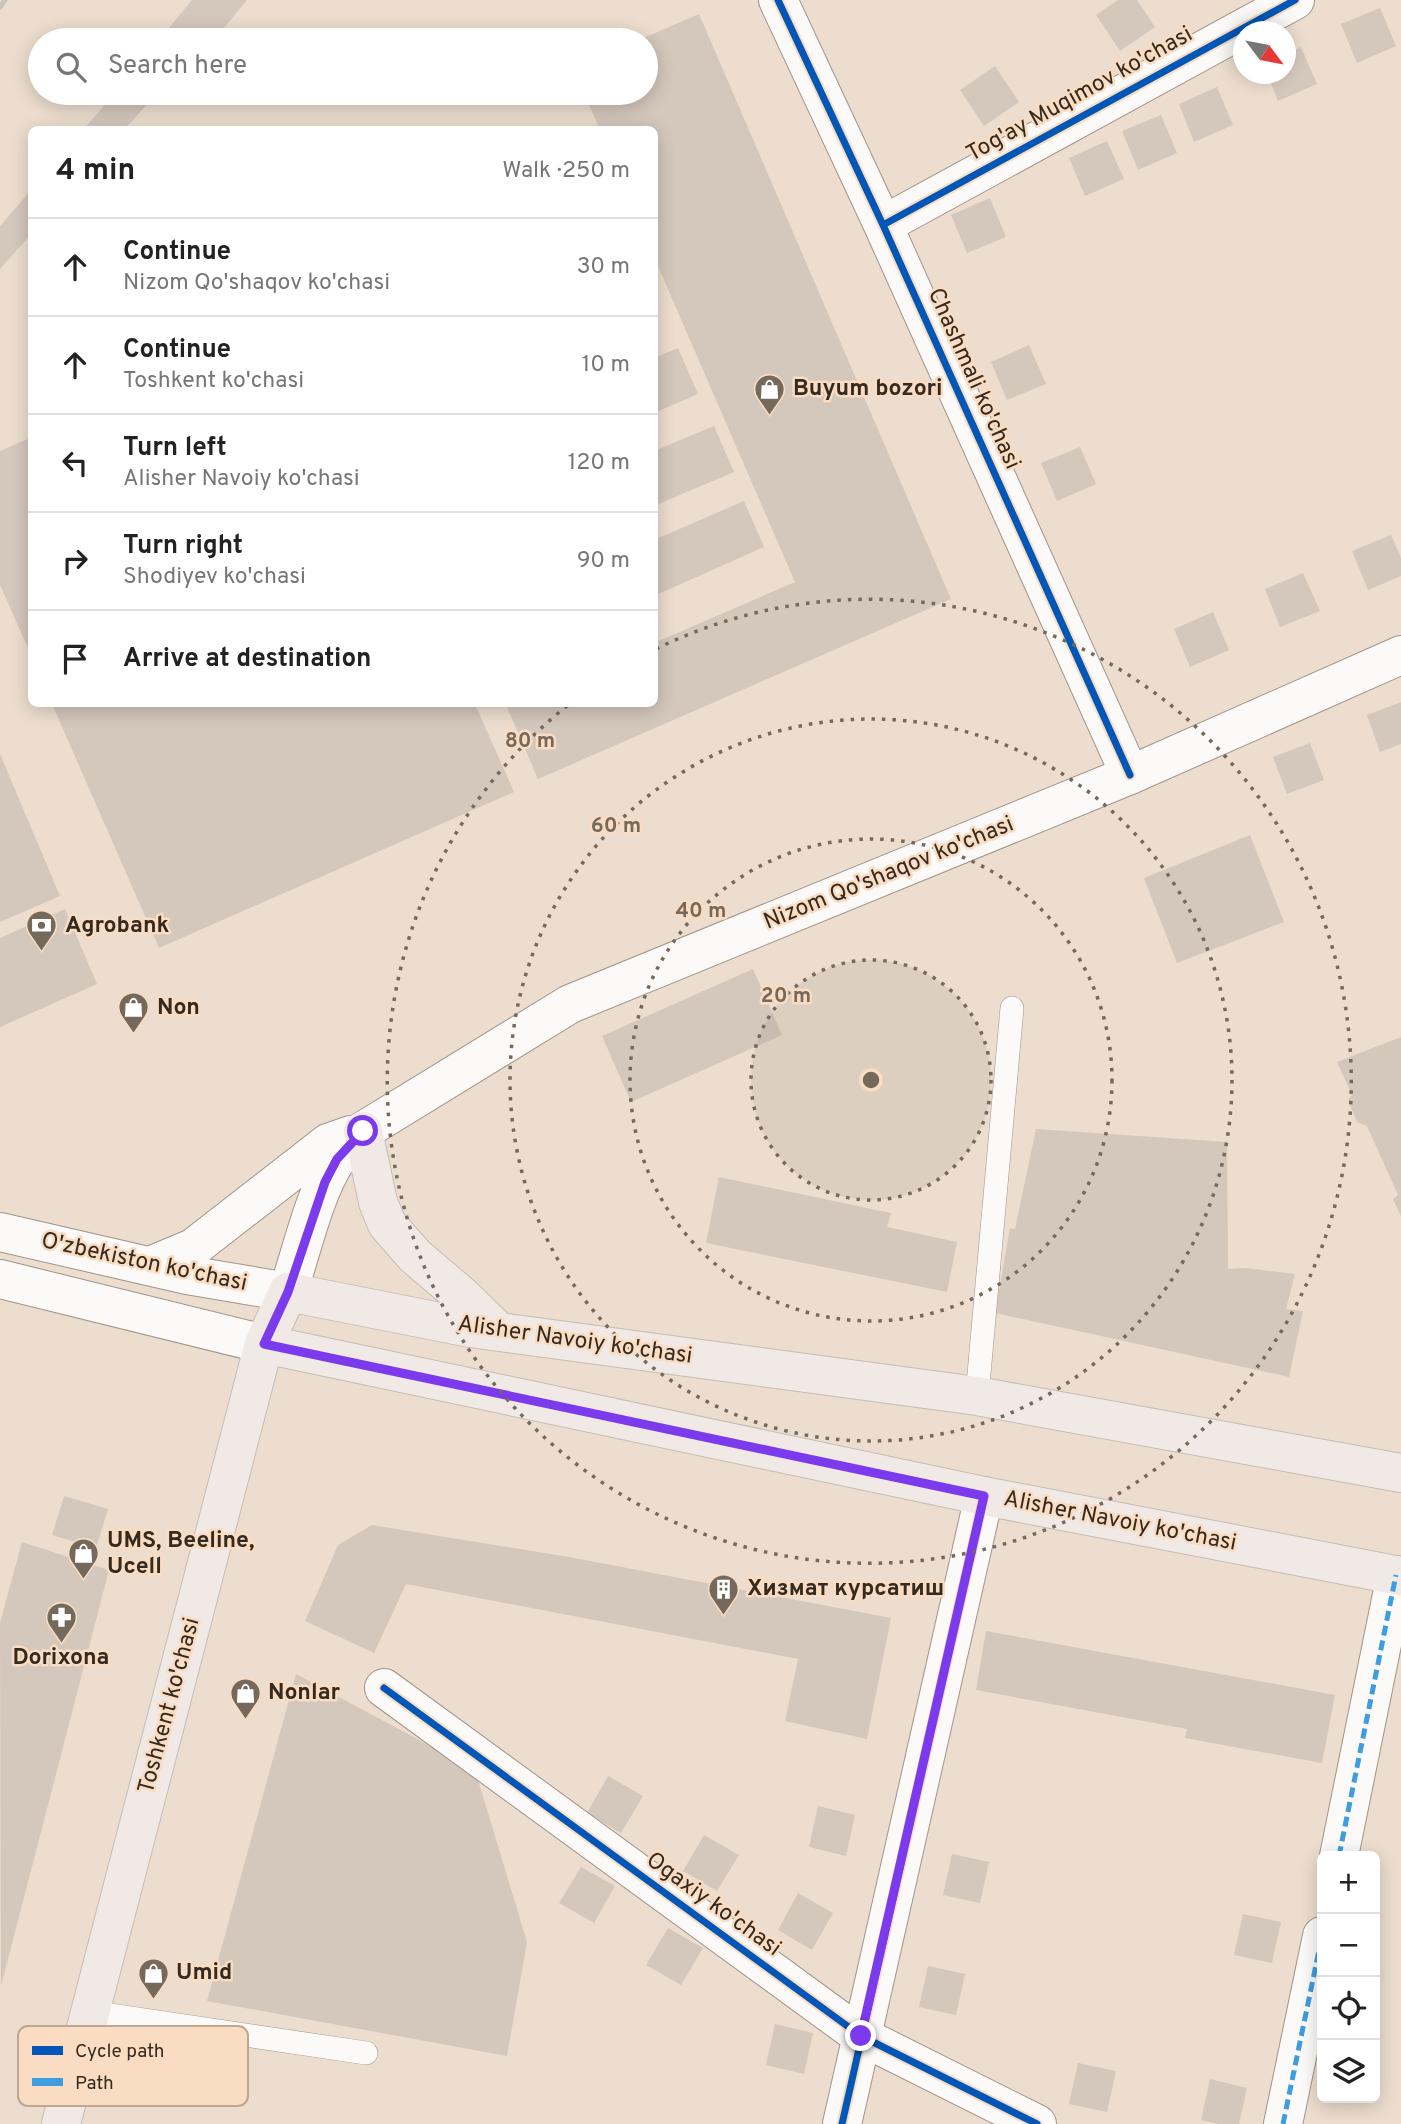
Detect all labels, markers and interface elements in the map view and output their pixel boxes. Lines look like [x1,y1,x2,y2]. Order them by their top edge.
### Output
street label: Tog'ay Muqimov ko'chasi [962,21,1198,169]
north arrow [1233,21,1296,84]
search box [28,28,658,105]
icon: search [52,48,90,86]
text: Search here [108,50,247,83]
text: 4 min [56,153,135,190]
text: Walk · 250 m [502,157,630,186]
text: Continue [123,236,231,269]
icon: ahead [56,248,94,286]
text: 30 m [577,253,630,282]
text: Nizom Qo'shaqov ko'chasi [123,269,390,298]
street label: Chashmali ko'chasi [920,284,1026,474]
text: Continue [123,334,231,367]
icon: ahead [56,346,94,384]
text: 10 m [582,351,630,380]
text: Toshkent ko'chasi [123,367,304,396]
shop icon: Buyum bozori [753,372,787,416]
place label: Buyum bozori [793,375,942,404]
text: Turn left [123,432,227,465]
icon: left [56,444,94,482]
text: 120 m [568,449,630,478]
text: Alisher Navoiy ko'chasi [123,465,360,494]
text: Turn right [123,530,243,563]
icon: right [56,542,94,580]
text: 90 m [577,547,630,576]
text: Shodiyev ko'chasi [123,563,306,592]
icon: arrive [56,640,94,678]
text: Arrive at destination [123,643,371,676]
text: 80 m [505,728,555,755]
street label: Nizom Qo'shaqov ko'chasi [760,811,1018,937]
text: 60 m [591,813,641,840]
text: 40 m [676,898,726,925]
bank icon: Agrobank [25,909,59,953]
place label: Agrobank [65,912,170,941]
text: 20 m [761,983,811,1010]
shop icon: Non [117,991,151,1035]
place label: Non [157,994,200,1023]
centre of rings [859,1068,883,1092]
route start [347,1115,378,1146]
street label: O'zbekiston ko'chasi [38,1227,250,1299]
street label: Alisher Navoiy ko'chasi [456,1310,694,1372]
street label: Alisher Navoiy ko'chasi [1001,1485,1239,1559]
place label: UMS, Beeline, Ucell [107,1527,254,1582]
shop icon: UMS, Beeline, Ucell [67,1537,101,1581]
building icon: Хизмат курсатиш [707,1572,741,1616]
place label: Хизмат курсатиш [747,1575,944,1604]
pharmacy icon: Dorixona [44,1600,78,1644]
street label: Toshkent ko'chasi [133,1615,207,1797]
place label: Dorixona [13,1644,109,1673]
shop icon: Nonlar [228,1676,262,1720]
place label: Nonlar [268,1679,341,1708]
street label: Ogaxiy ko'chasi [640,1846,786,1964]
map controls [1317,1851,1380,2103]
button: + [1317,1851,1380,1914]
button: − [1317,1914,1380,1977]
shop icon: Umid [136,1956,170,2000]
place label: Umid [176,1959,232,1988]
button: locate [1317,1977,1380,2040]
route end [845,2020,876,2051]
legend [18,2026,248,2106]
text: Cycle path [75,2040,164,2064]
button: layers [1317,2040,1380,2103]
text: Path [75,2072,114,2096]

